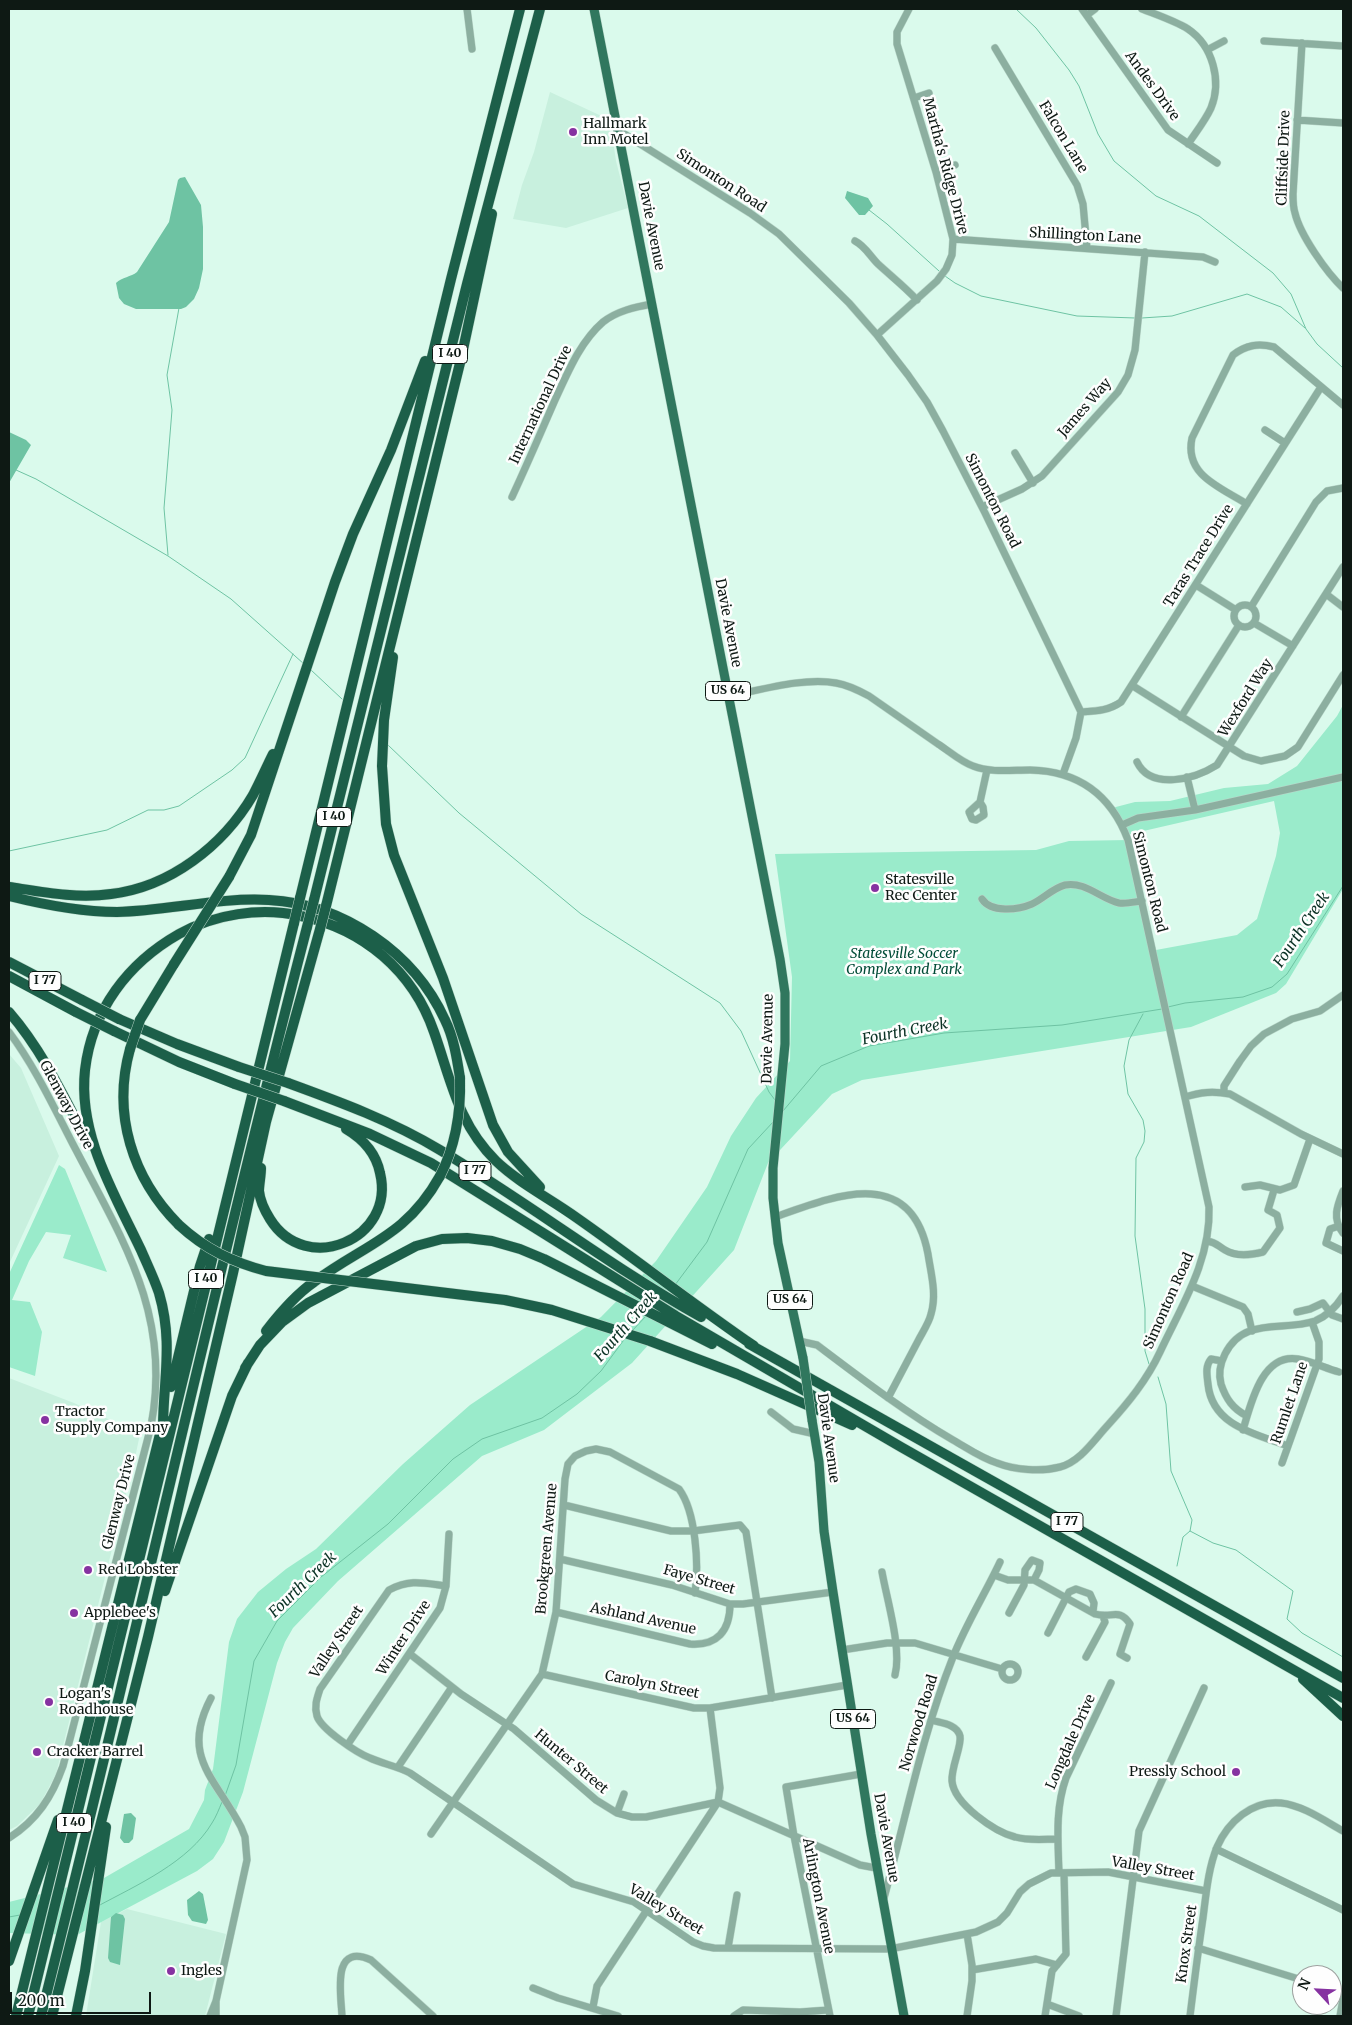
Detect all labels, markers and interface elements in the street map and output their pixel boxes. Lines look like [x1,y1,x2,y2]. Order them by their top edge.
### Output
street label: Andes Drive [1121,48,1183,124]
street label: Martha's Ridge Drive [919,96,971,236]
street label: Falcon Lane [1035,98,1091,176]
street label: Cliffside Drive [1274,110,1294,206]
place label: Hallmark Inn Motel [583,116,649,148]
marker: Hallmark Inn Motel [567,126,579,138]
street label: Simonton Road [673,146,769,216]
street label: Davie Avenue [634,180,668,272]
street label: Shillington Lane [1029,225,1141,247]
street label: International Drive [506,343,576,467]
road number: I 40 [432,344,468,364]
street label: James Way [1055,375,1115,441]
street label: Simonton Road [961,451,1023,551]
street label: Taras Trace Drive [1161,501,1237,611]
street label: Davie Avenue [711,577,745,669]
street label: Wexford Way [1215,656,1277,740]
road number: US 64 [706,681,750,700]
road number: I 40 [316,808,352,826]
street label: Simonton Road [1128,830,1170,934]
place label: Statesville Rec Center [885,872,957,904]
marker: Statesville Rec Center [869,882,881,894]
water label: Fourth Creek [1270,889,1334,971]
park label: Statesville Soccer Complex and Park [846,946,962,979]
road number: I 77 [29,971,61,990]
street label: Davie Avenue [759,994,777,1084]
water label: Fourth Creek [861,1015,949,1049]
street label: Glenway Drive [36,1058,96,1152]
road number: I 77 [459,1162,491,1180]
street label: Simonton Road [1140,1250,1198,1352]
road number: I 40 [188,1270,224,1288]
water label: Fourth Creek [591,1288,661,1366]
road number: US 64 [768,1290,812,1310]
street label: Rumlet Lane [1268,1360,1312,1446]
street label: Davie Avenue [813,1392,843,1484]
place label: Tractor Supply Company [55,1404,169,1436]
marker: Tractor Supply Company [39,1414,51,1426]
street label: Glenway Drive [99,1453,139,1551]
street label: Brookgreen Avenue [533,1483,561,1615]
road number: I 77 [1051,1512,1083,1531]
water label: Fourth Creek [266,1548,340,1622]
place label: Red Lobster [98,1562,178,1578]
street label: Faye Street [661,1562,737,1598]
marker: Red Lobster [82,1564,94,1576]
street label: Winter Drive [374,1597,434,1679]
street label: Ashland Avenue [589,1600,697,1638]
street label: Valley Street [307,1603,367,1681]
place label: Applebee's [84,1605,156,1621]
marker: Applebee's [68,1607,80,1619]
street label: Carolyn Street [603,1668,701,1702]
street label: Norwood Road [896,1673,942,1773]
place label: Logan's Roadhouse [59,1686,133,1718]
street label: Longdale Drive [1043,1692,1099,1792]
marker: Logan's Roadhouse [43,1696,55,1708]
road number: US 64 [830,1710,876,1728]
street label: Hunter Street [531,1726,611,1798]
place label: Cracker Barrel [47,1744,143,1760]
marker: Cracker Barrel [31,1746,43,1758]
place label: Pressly School [1129,1764,1226,1780]
marker: Pressly School [1230,1766,1242,1778]
street label: Davie Avenue [870,1792,902,1884]
road number: I 40 [56,1814,92,1832]
street label: Arlington Avenue [799,1837,837,1955]
street label: Valley Street [1110,1853,1196,1885]
street label: Valley Street [626,1881,706,1939]
street label: Knox Street [1173,1904,1201,1984]
place label: Ingles [181,1963,222,1979]
marker: Ingles [165,1965,177,1977]
north arrow [1292,1965,1342,2015]
text: N [1294,1975,1315,1993]
scale bar [12,1982,154,2014]
text: 200 m [18,1991,65,2010]

